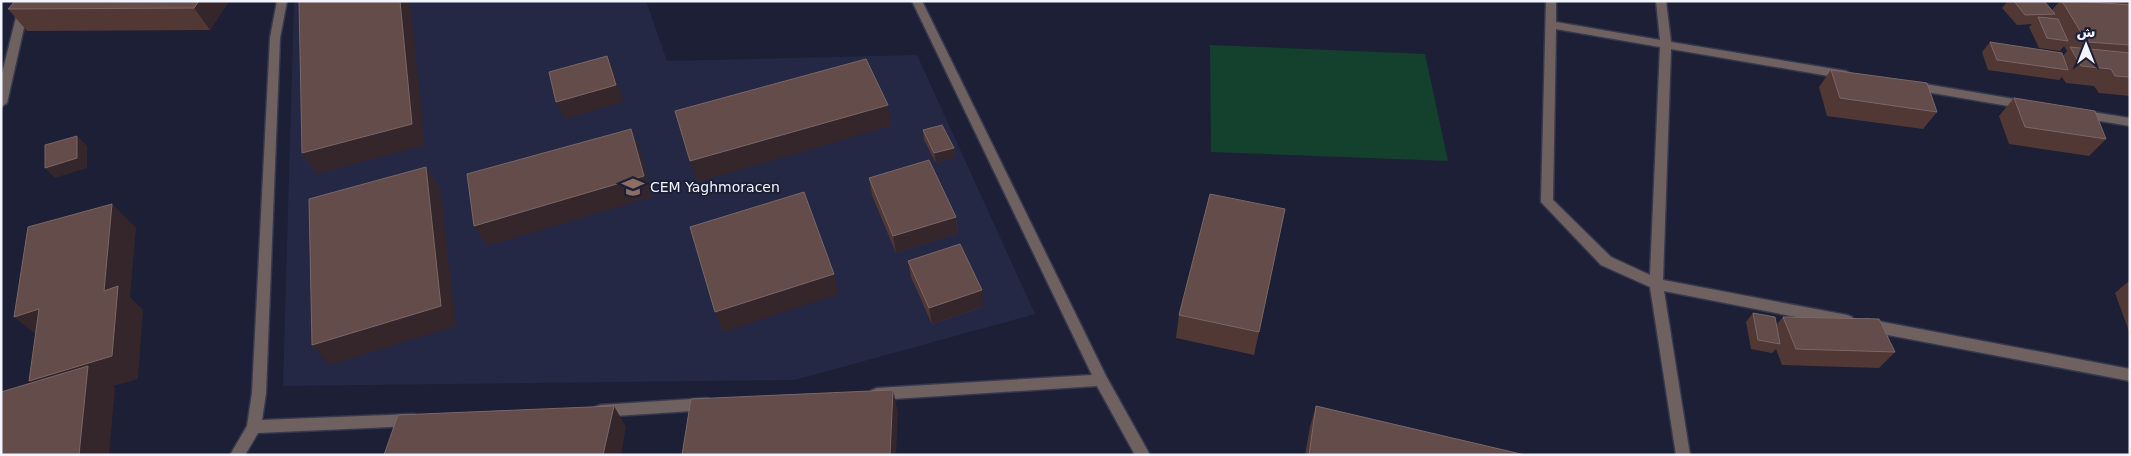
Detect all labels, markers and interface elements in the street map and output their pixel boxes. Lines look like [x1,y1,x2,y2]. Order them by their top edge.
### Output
north arrow [2061,20,2111,70]
text: ش [2076,24,2096,40]
school or university icon: CEM Yaghmoracen [620,174,646,200]
place label: CEM Yaghmoracen [650,179,780,195]

